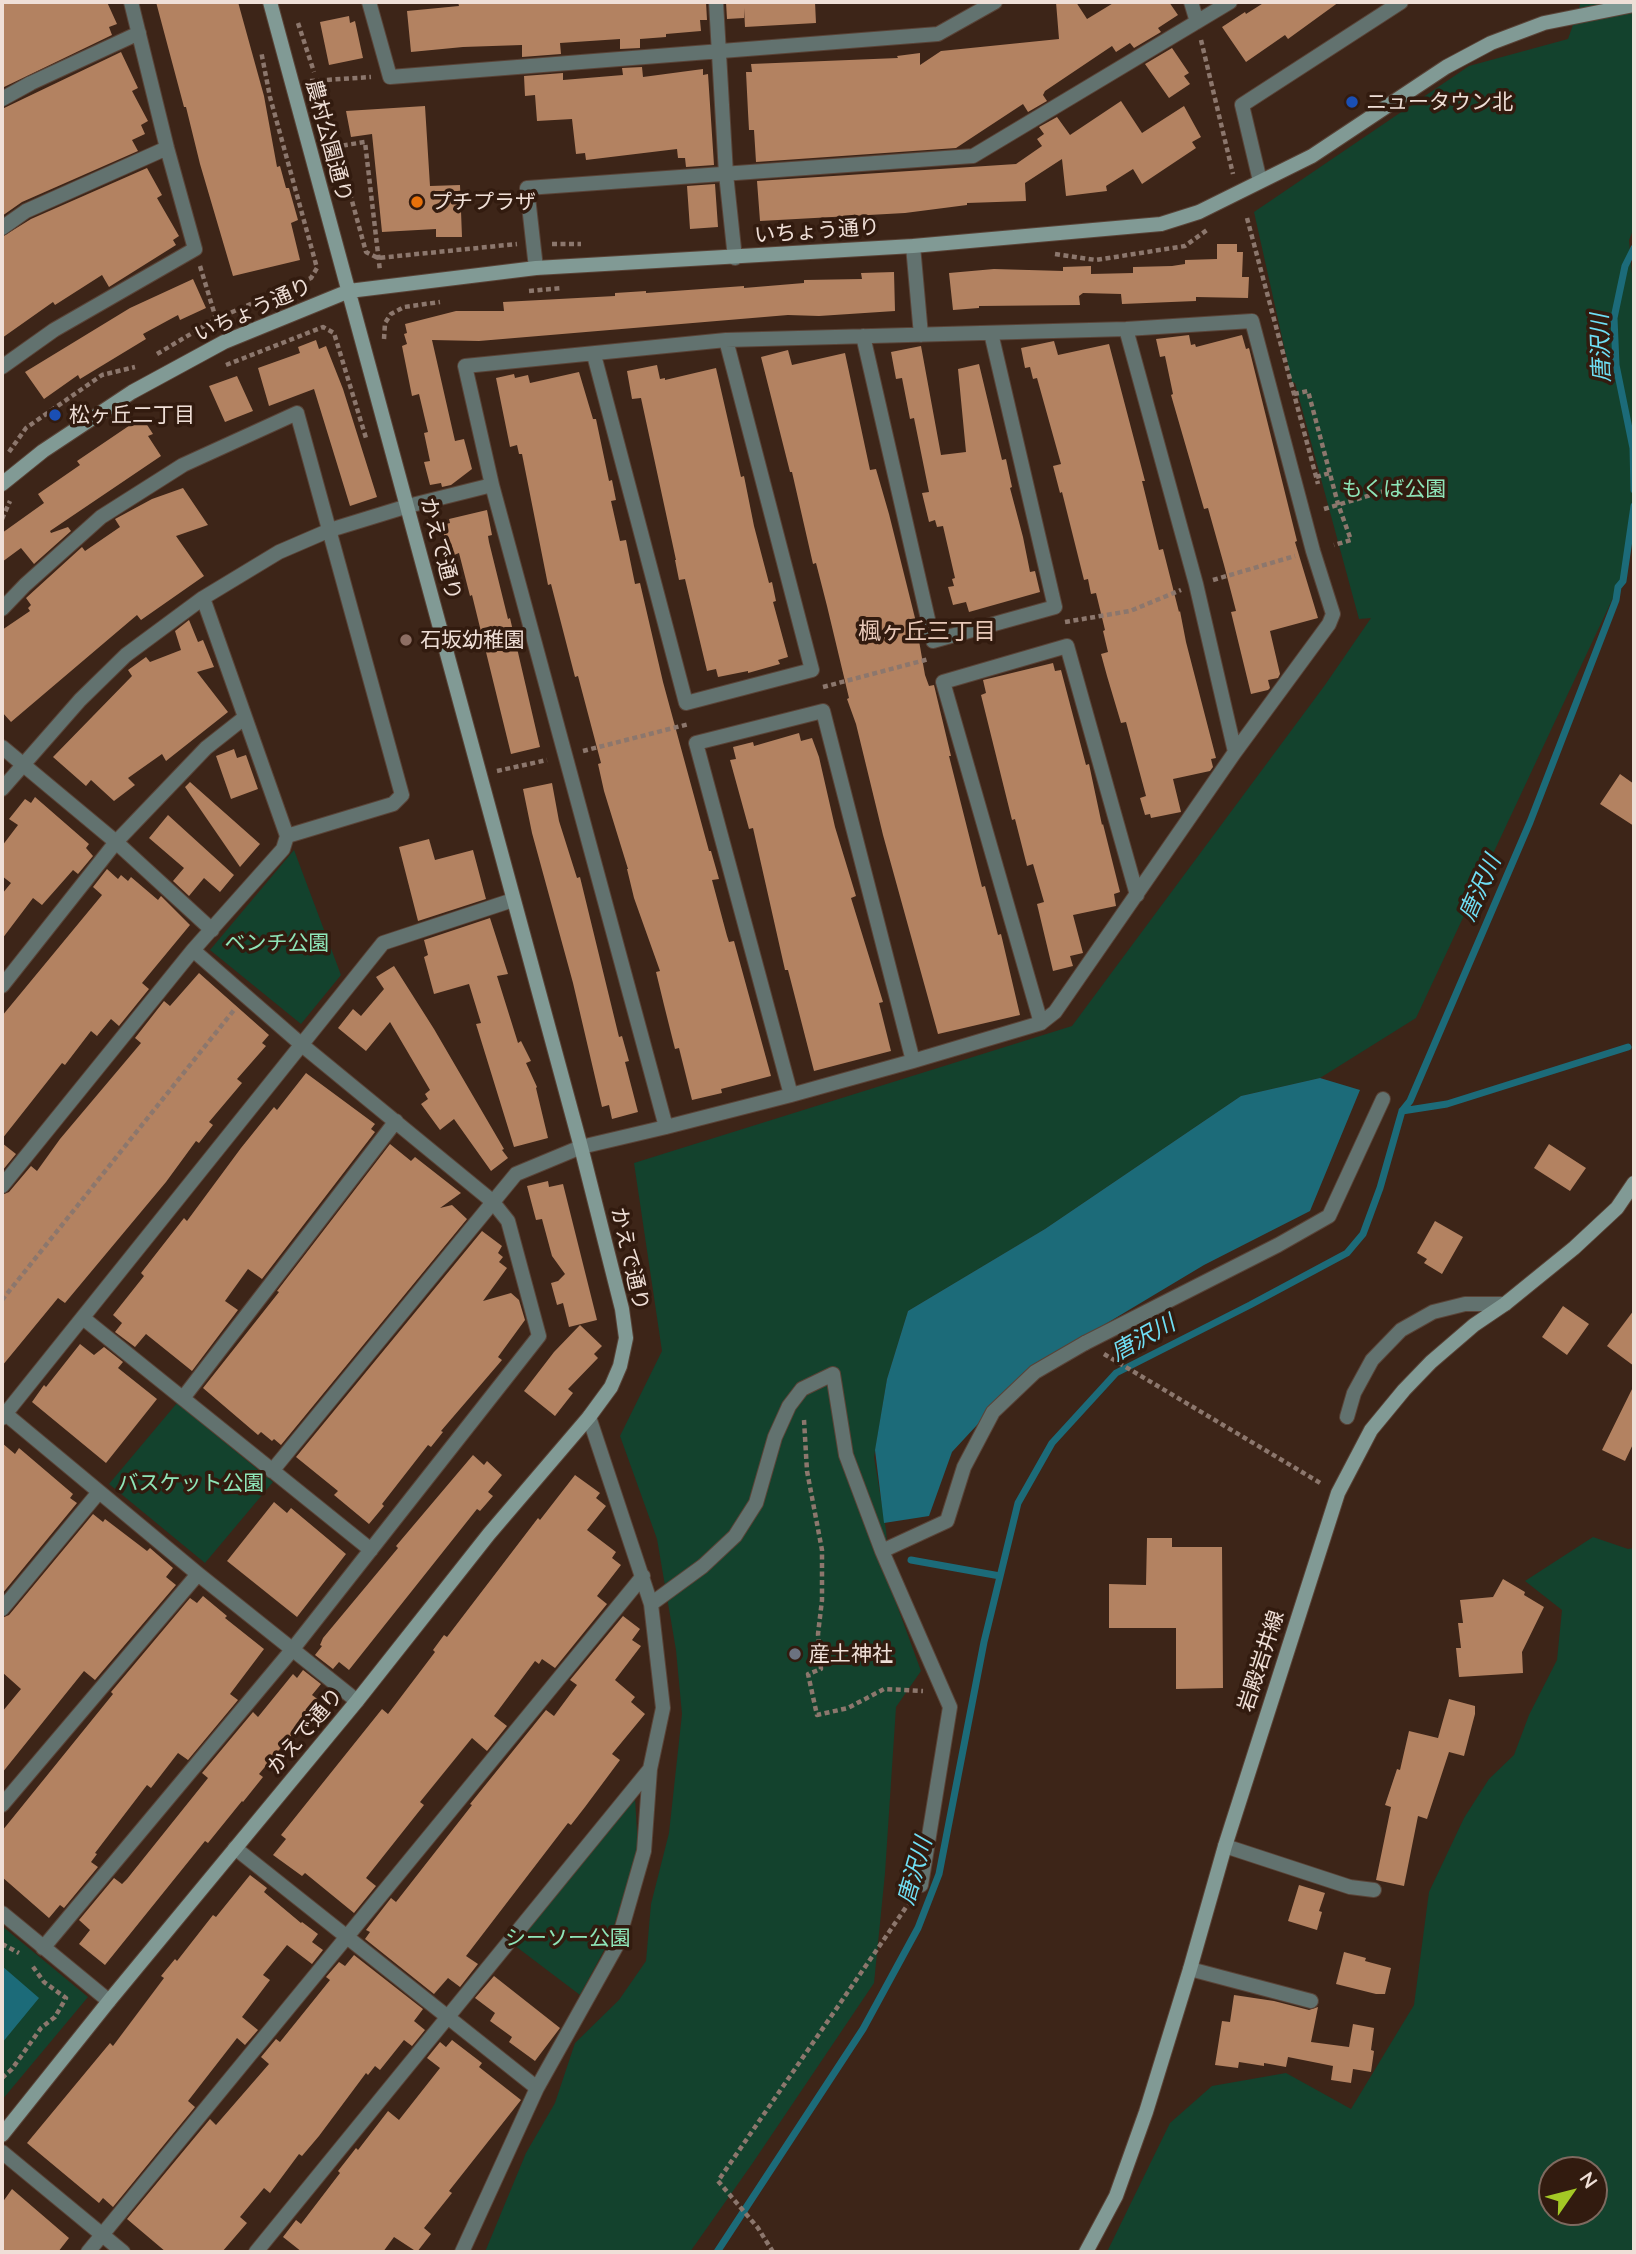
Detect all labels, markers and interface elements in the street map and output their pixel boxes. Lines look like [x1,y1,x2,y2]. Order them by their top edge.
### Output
street label: 農村公園通り [301,77,357,205]
place label: ニュータウン北 [1366,89,1513,115]
marker: ニュータウン北 [1344,94,1360,110]
place label: プチプラザ [431,189,536,215]
marker: プチプラザ [409,194,425,210]
street label: いちょう通り [753,214,881,248]
street label: いちょう通り [190,273,316,347]
water label: 唐沢川 [1586,313,1616,383]
place label: 松ヶ丘二丁目 [69,402,195,428]
marker: 松ヶ丘二丁目 [47,407,63,423]
park label: もくば公園 [1342,476,1446,502]
street label: かえで通り [415,495,467,603]
district label: 楓ヶ丘三丁目 [858,618,996,646]
place label: 石坂幼稚園 [420,627,525,653]
marker: 石坂幼稚園 [398,632,414,648]
water label: 唐沢川 [1453,851,1507,925]
park label: ベンチ公園 [225,930,329,956]
street label: かえで通り [606,1205,654,1313]
water label: 唐沢川 [1106,1309,1180,1367]
park label: バスケット公園 [118,1470,264,1496]
street label: 岩殿岩井線 [1233,1607,1289,1715]
place label: 産土神社 [809,1641,893,1667]
marker: 産土神社 [787,1646,803,1662]
street label: かえで通り [262,1683,348,1779]
water label: 唐沢川 [892,1834,938,1908]
park label: シーソー公園 [505,1925,631,1951]
north arrow [1538,2156,1608,2226]
text: N [1575,2167,1603,2192]

